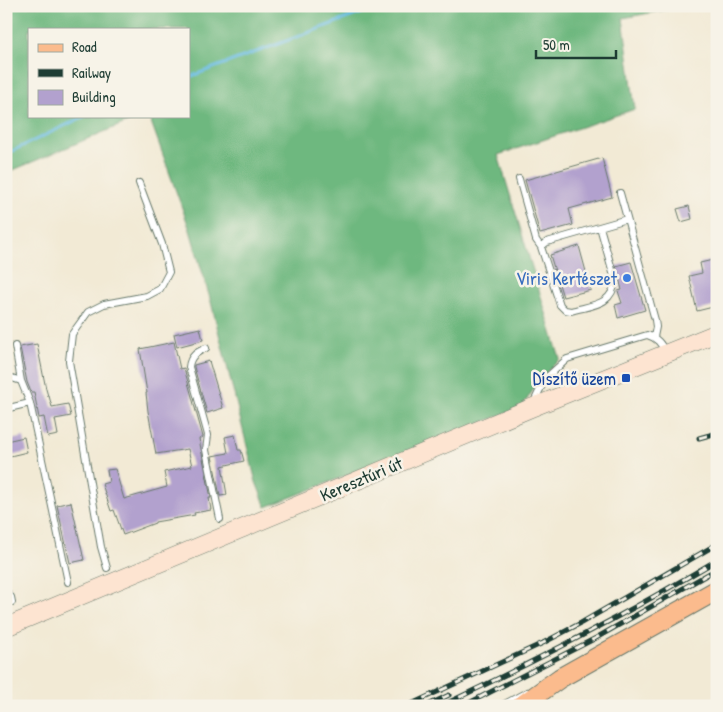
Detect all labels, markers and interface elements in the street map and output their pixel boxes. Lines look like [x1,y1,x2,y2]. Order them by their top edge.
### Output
legend [28,28,190,118]
scale bar [536,28,616,60]
text: 50 m [543,34,570,55]
text: Road [72,36,97,57]
text: Railway [72,62,111,83]
text: Building [72,86,116,107]
place label: Viris Kertészet [516,266,618,291]
marker: Viris Kertészet [621,272,633,284]
place label: Díszítő üzem [533,366,616,391]
marker: Díszítő üzem [620,372,632,384]
street label: Keresztúri út [316,450,407,508]

